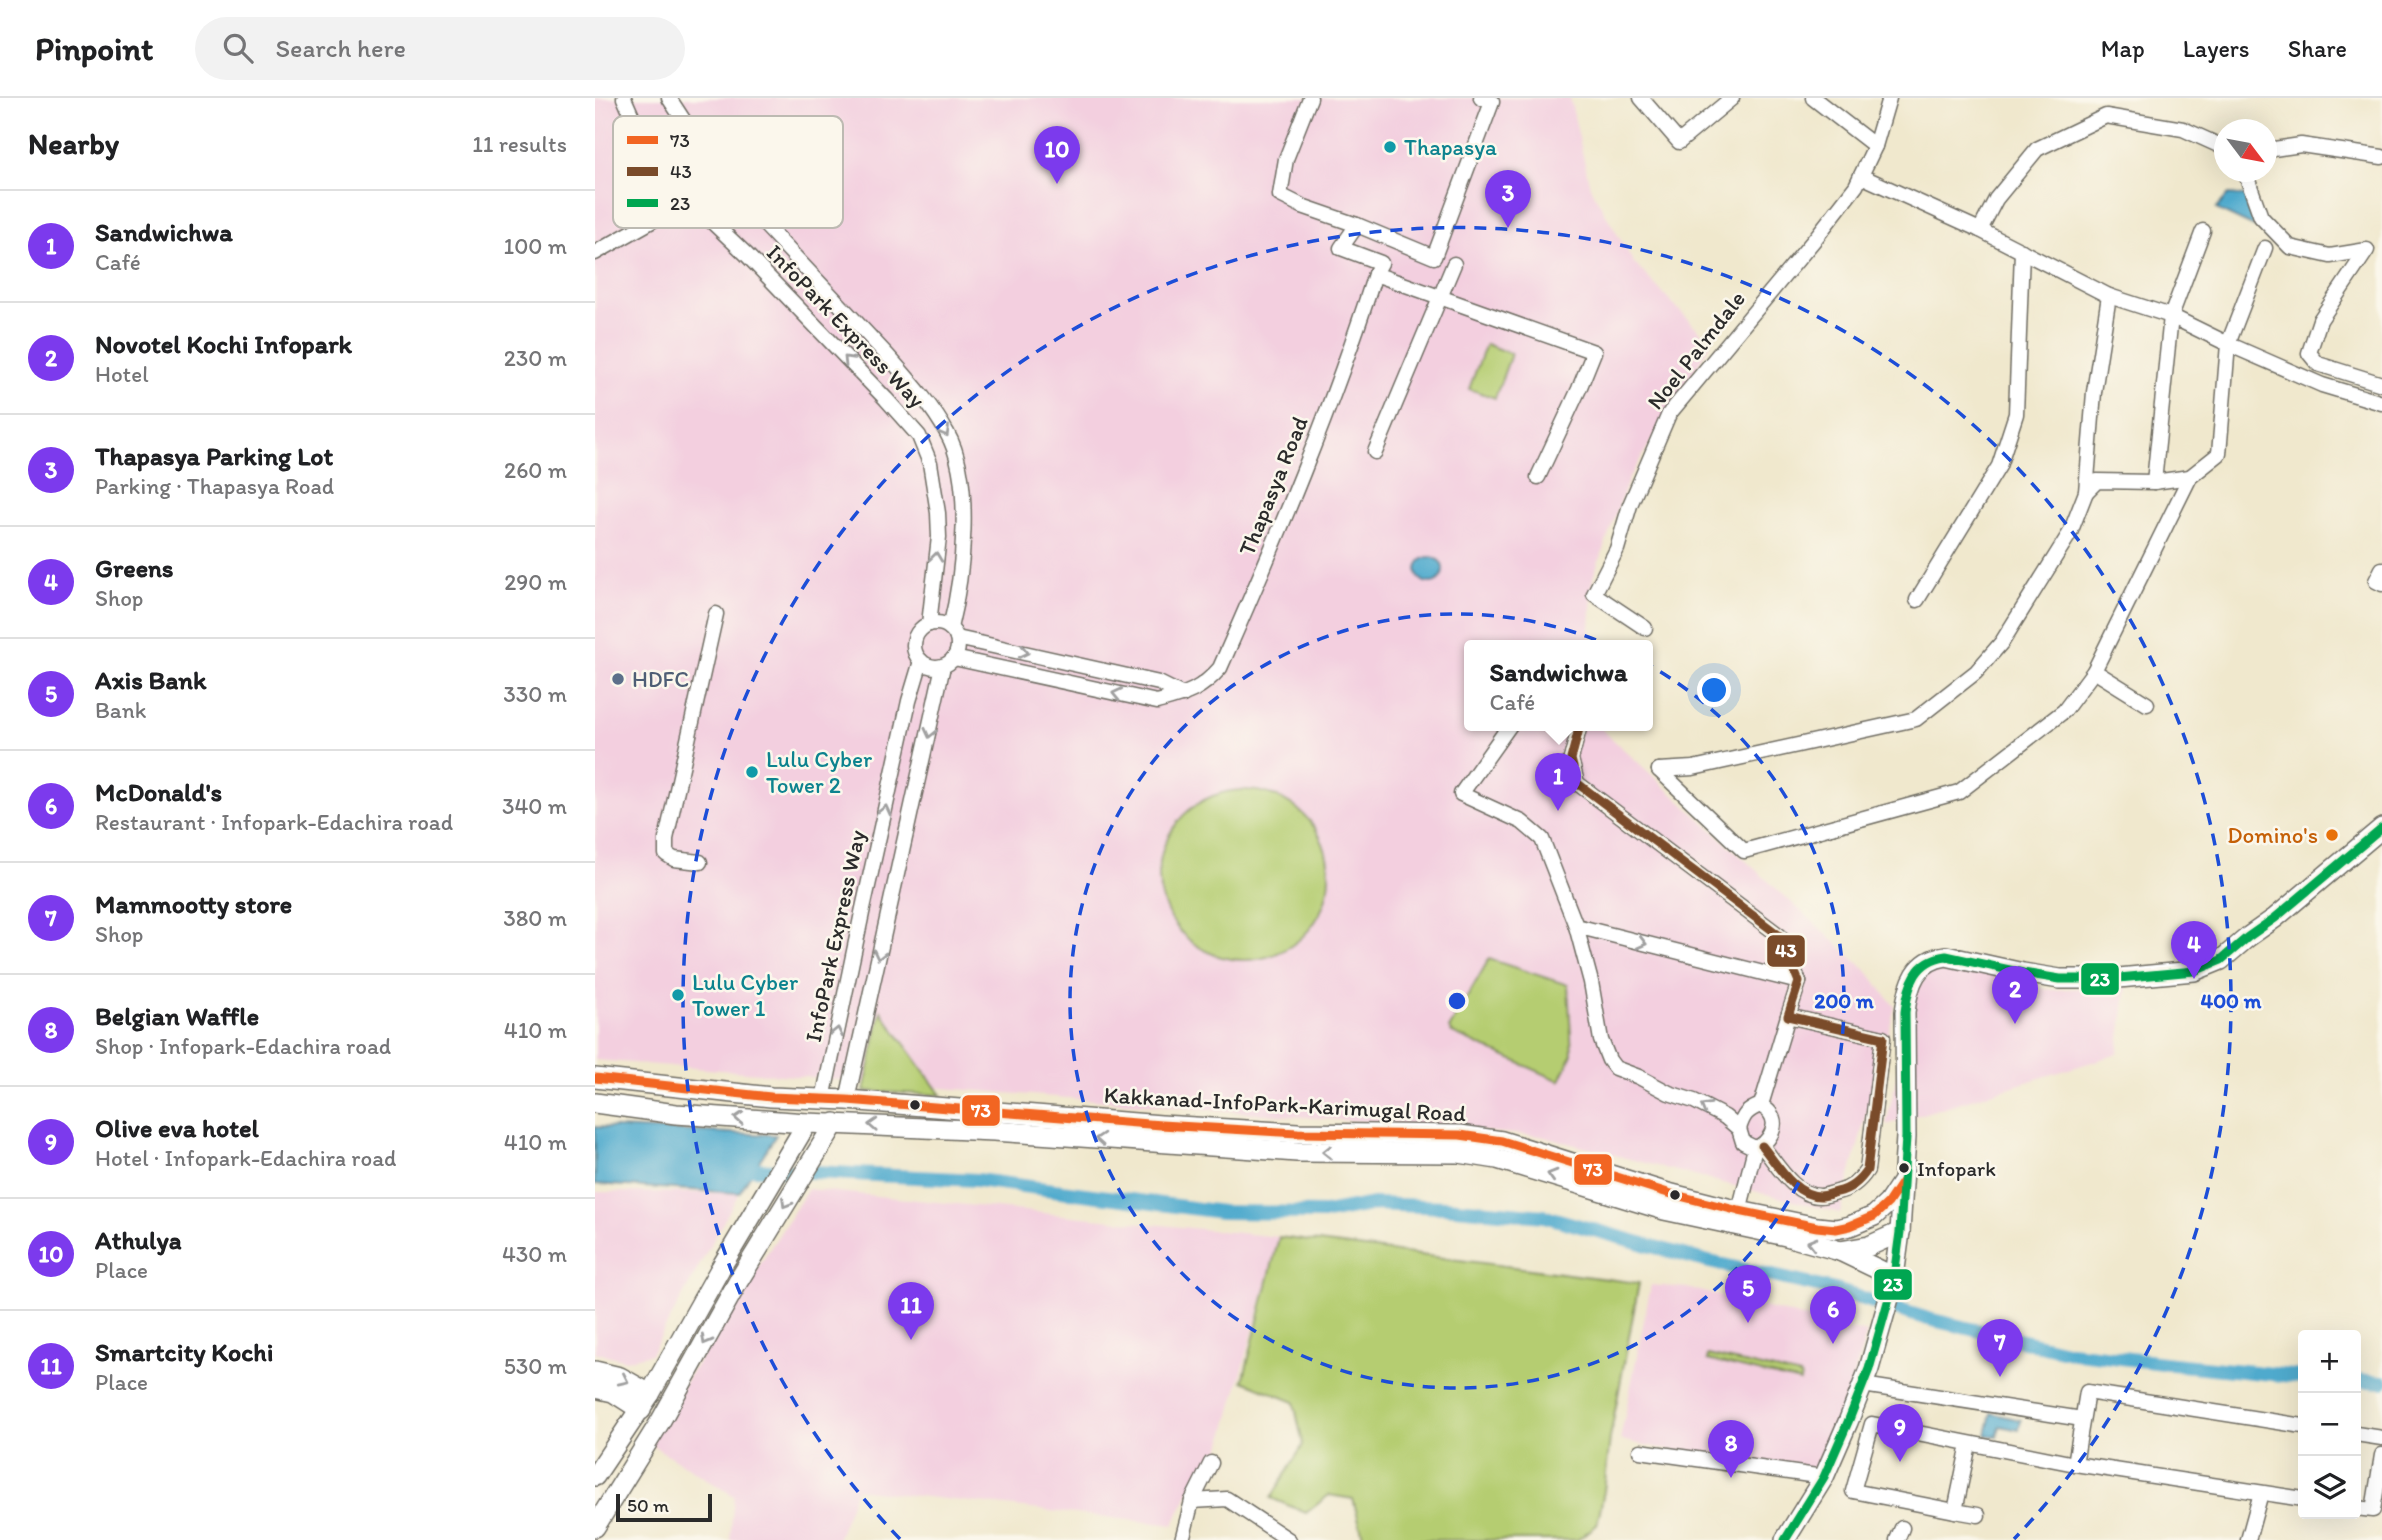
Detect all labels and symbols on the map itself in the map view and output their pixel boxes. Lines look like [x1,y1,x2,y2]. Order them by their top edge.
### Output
legend [613,116,843,228]
north arrow [2214,119,2277,182]
pin: 10 [1034,126,1080,184]
text: 73 [670,129,690,152]
place label: Thapasya [1404,133,1497,161]
marker: Thapasya [1382,139,1398,155]
text: 43 [670,160,692,183]
pin: 3 [1485,170,1531,228]
text: 23 [670,192,690,215]
street label: InfoPark Express Way [761,239,931,414]
street label: Noel Palmdale [1641,285,1751,415]
one-way arrow [843,355,856,368]
street label: Thapasya Road [1232,412,1314,560]
one-way arrow [937,425,950,438]
one-way arrow [929,551,944,562]
one-way arrow [1018,643,1030,658]
place label: HDFC [632,665,689,693]
marker: HDFC [610,671,626,687]
your location [1697,673,1731,707]
one-way arrow [1111,688,1123,702]
one-way arrow [923,727,938,739]
place label: Lulu Cyber Tower 2 [766,745,872,799]
pin: 1 [1535,753,1581,811]
marker: Lulu Cyber Tower 2 [744,764,760,780]
one-way arrow [877,804,891,816]
place label: Domino's [2227,821,2318,849]
street label: InfoPark Express Way [799,827,871,1045]
marker: Domino's [2324,827,2340,843]
pin: 4 [2171,921,2217,979]
line badge: 43 [1766,934,1806,968]
one-way arrow [1636,935,1648,949]
text: 43 [1775,939,1797,962]
one-way arrow [873,949,888,961]
line badge: 23 [2080,962,2120,996]
pin: 2 [1992,966,2038,1024]
place label: Lulu Cyber Tower 1 [692,968,798,1022]
text: 23 [2090,968,2110,991]
marker: Lulu Cyber Tower 1 [670,987,686,1003]
text: 200 m [1814,988,1874,1013]
text: 400 m [2201,988,2262,1013]
centre of rings [1445,989,1469,1013]
one-way arrow [829,1026,844,1038]
street label: Kakkanad-InfoPark-Karimugal Road [1103,1081,1467,1127]
line badge: 73 [961,1094,1001,1127]
unlabelled marker [908,1098,922,1112]
text: 73 [970,1099,991,1122]
one-way arrow [1699,1102,1712,1115]
one-way arrow [733,1111,744,1126]
one-way arrow [867,1118,878,1133]
one-way arrow [1094,1132,1105,1147]
one-way arrow [1321,1144,1332,1160]
line badge: 73 [1573,1153,1613,1186]
place label: Infopark [1917,1156,1996,1181]
text: 73 [1582,1158,1603,1181]
marker: Infopark [1897,1161,1911,1175]
one-way arrow [1546,1169,1558,1183]
unlabelled marker [1668,1188,1682,1202]
one-way arrow [781,1195,794,1208]
one-way arrow [1806,1237,1818,1251]
pin: 5 [1725,1265,1771,1323]
line badge: 23 [1873,1268,1913,1301]
text: 23 [1883,1273,1903,1296]
pin: 11 [888,1282,934,1340]
pin: 6 [1810,1286,1856,1344]
pin: 7 [1977,1319,2023,1377]
one-way arrow [700,1333,714,1345]
one-way arrow [617,1372,629,1386]
pin: 9 [1877,1404,1923,1462]
pin: 8 [1708,1420,1754,1478]
scale bar [616,1491,712,1523]

